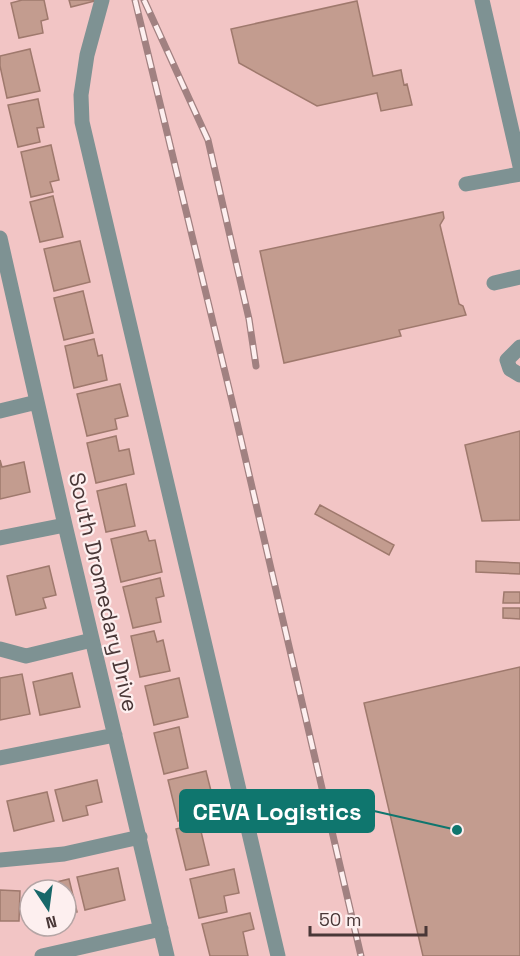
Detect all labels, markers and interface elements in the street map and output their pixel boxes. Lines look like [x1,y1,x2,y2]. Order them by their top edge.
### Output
street label: South Dromedary Drive [63,470,145,714]
callout: CEVA Logistics [180,790,374,832]
text: CEVA Logistics [192,796,362,827]
north arrow [18,878,78,938]
scale bar [310,899,426,937]
text: 50 m [319,908,361,931]
text: N [44,911,59,934]

